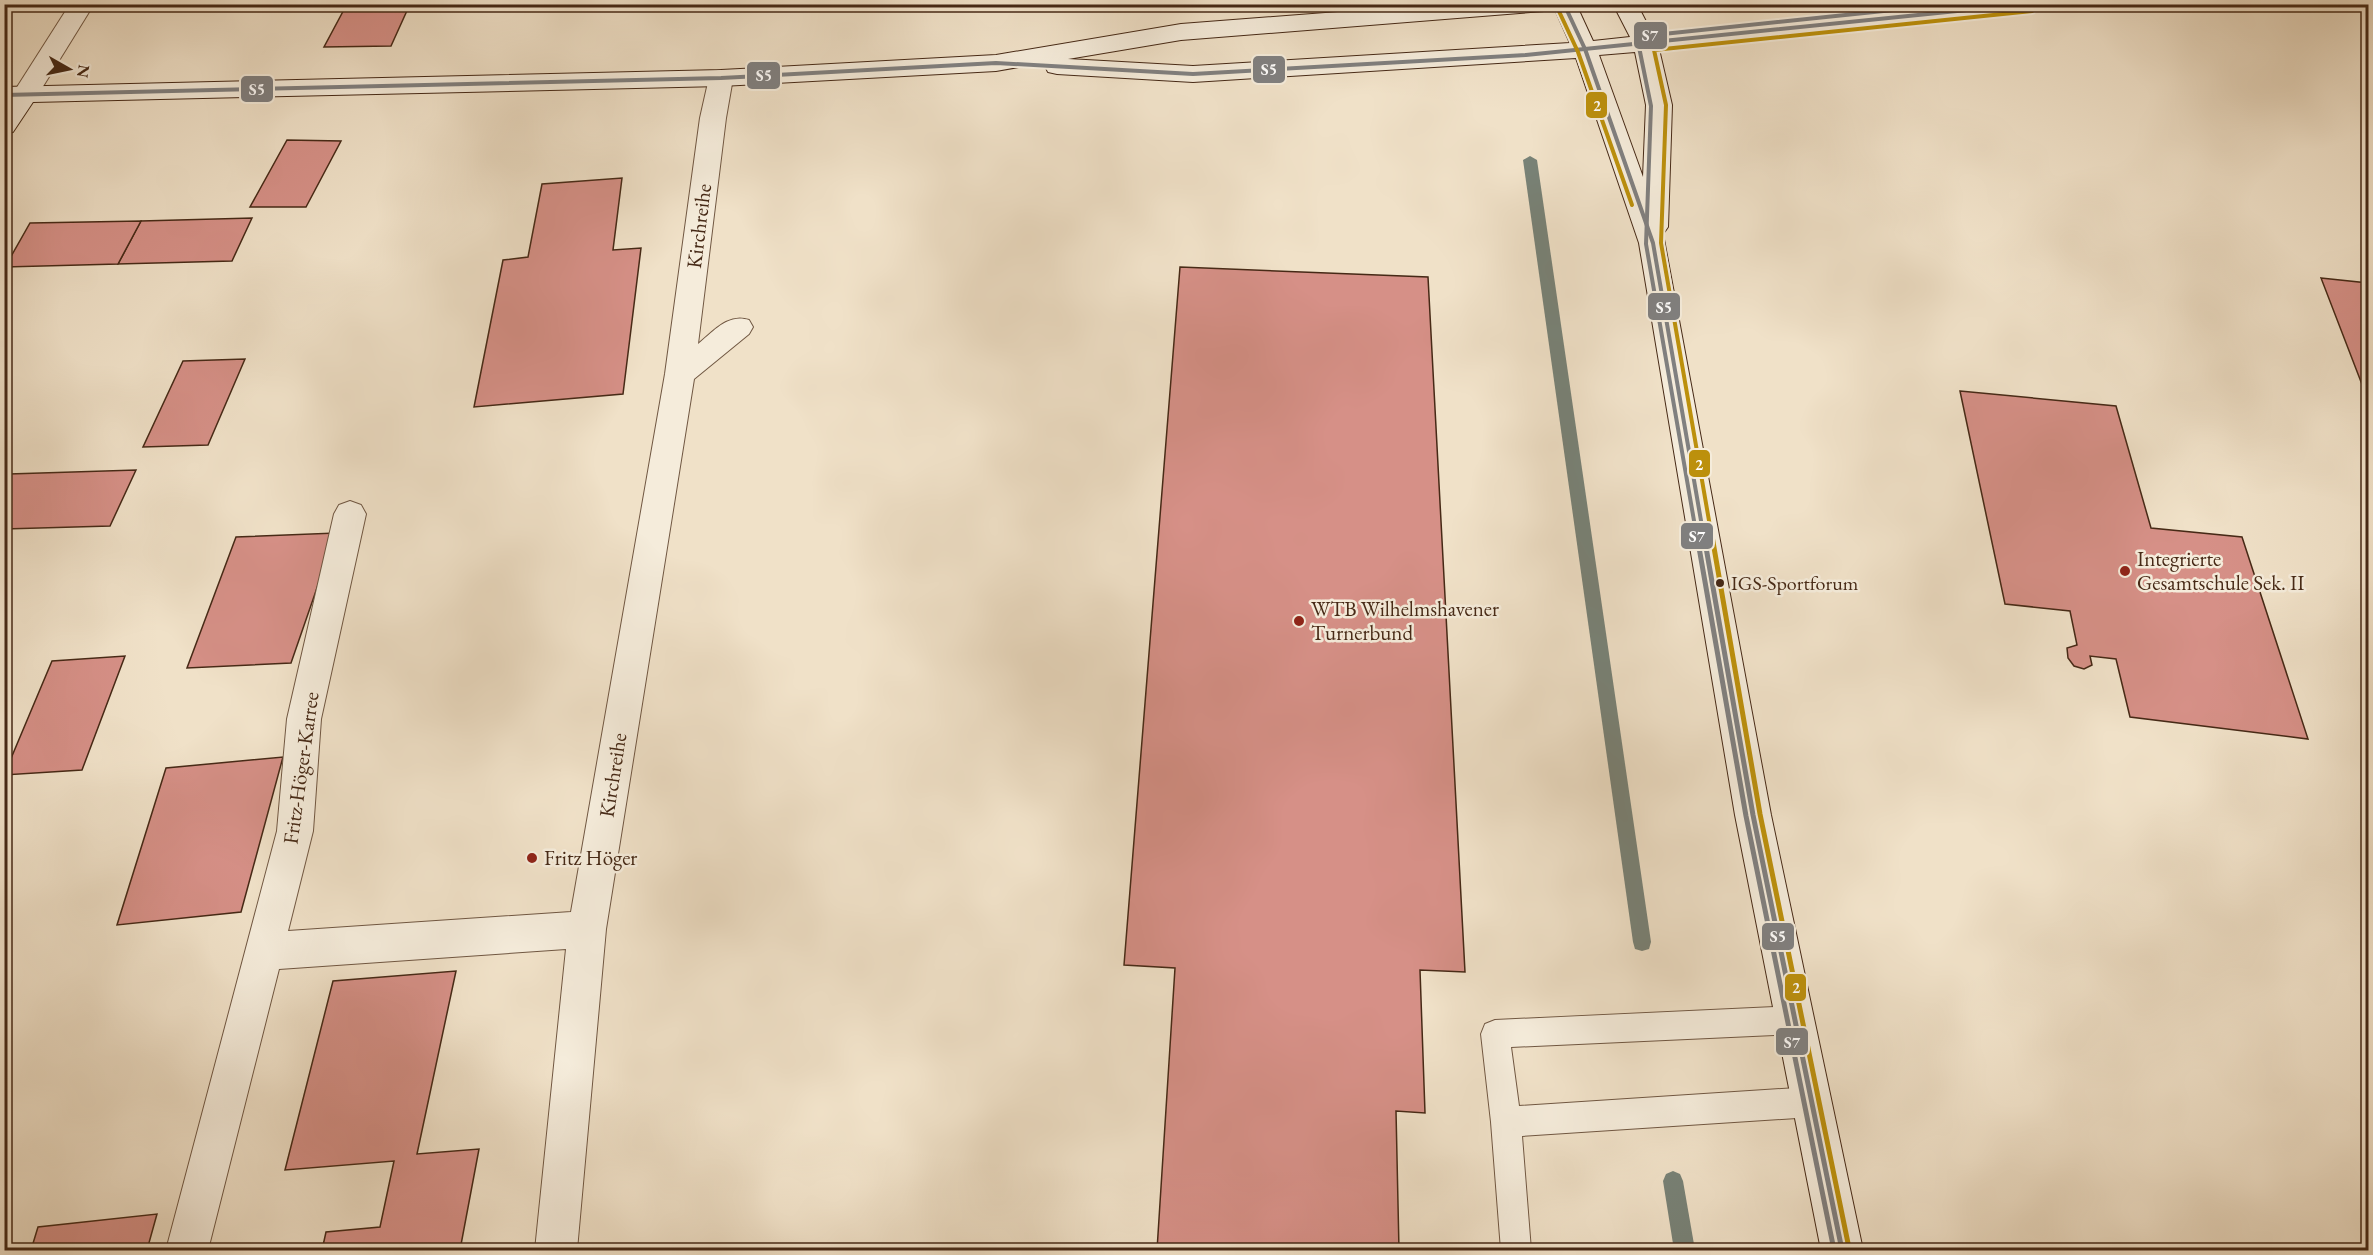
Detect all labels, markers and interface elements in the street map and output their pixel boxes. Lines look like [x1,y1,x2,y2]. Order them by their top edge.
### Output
line badge: S7 [1633,21,1668,50]
text: S7 [1642,25,1659,46]
north arrow [39,39,99,99]
line badge: S5 [1252,55,1286,84]
text: S5 [1261,59,1277,80]
line badge: S5 [746,61,781,90]
text: N [72,63,95,79]
text: S5 [756,65,772,86]
line badge: S5 [240,75,274,103]
text: S5 [249,79,265,100]
line badge: 2 [1585,91,1608,119]
text: 2 [1593,95,1602,116]
street label: Kirchreihe [680,182,717,270]
line badge: S5 [1647,292,1681,321]
text: S5 [1656,297,1672,318]
line badge: 2 [1688,449,1711,478]
text: 2 [1695,454,1704,475]
line badge: S7 [1680,522,1714,550]
text: S7 [1689,526,1706,547]
place label: Integrierte Gesamtschule Sek. II [2137,545,2304,596]
marker: Integrierte Gesamtschule Sek. II [2118,564,2132,578]
place label: IGS-Sportforum [1731,570,1859,596]
marker: IGS-Sportforum [1714,577,1726,589]
place label: WTB Wilhelmshavener Turnerbund [1311,595,1499,646]
marker: WTB Wilhelmshavener Turnerbund [1292,614,1306,628]
street label: Fritz-Höger-Karree [276,690,325,846]
street label: Kirchreihe [593,731,633,819]
place label: Fritz Höger [544,844,637,871]
marker: Fritz Höger [525,851,539,865]
line badge: S5 [1761,922,1795,951]
text: S5 [1770,926,1786,947]
line badge: 2 [1784,973,1807,1002]
text: 2 [1792,977,1801,998]
line badge: S7 [1775,1027,1809,1056]
text: S7 [1784,1032,1801,1053]

